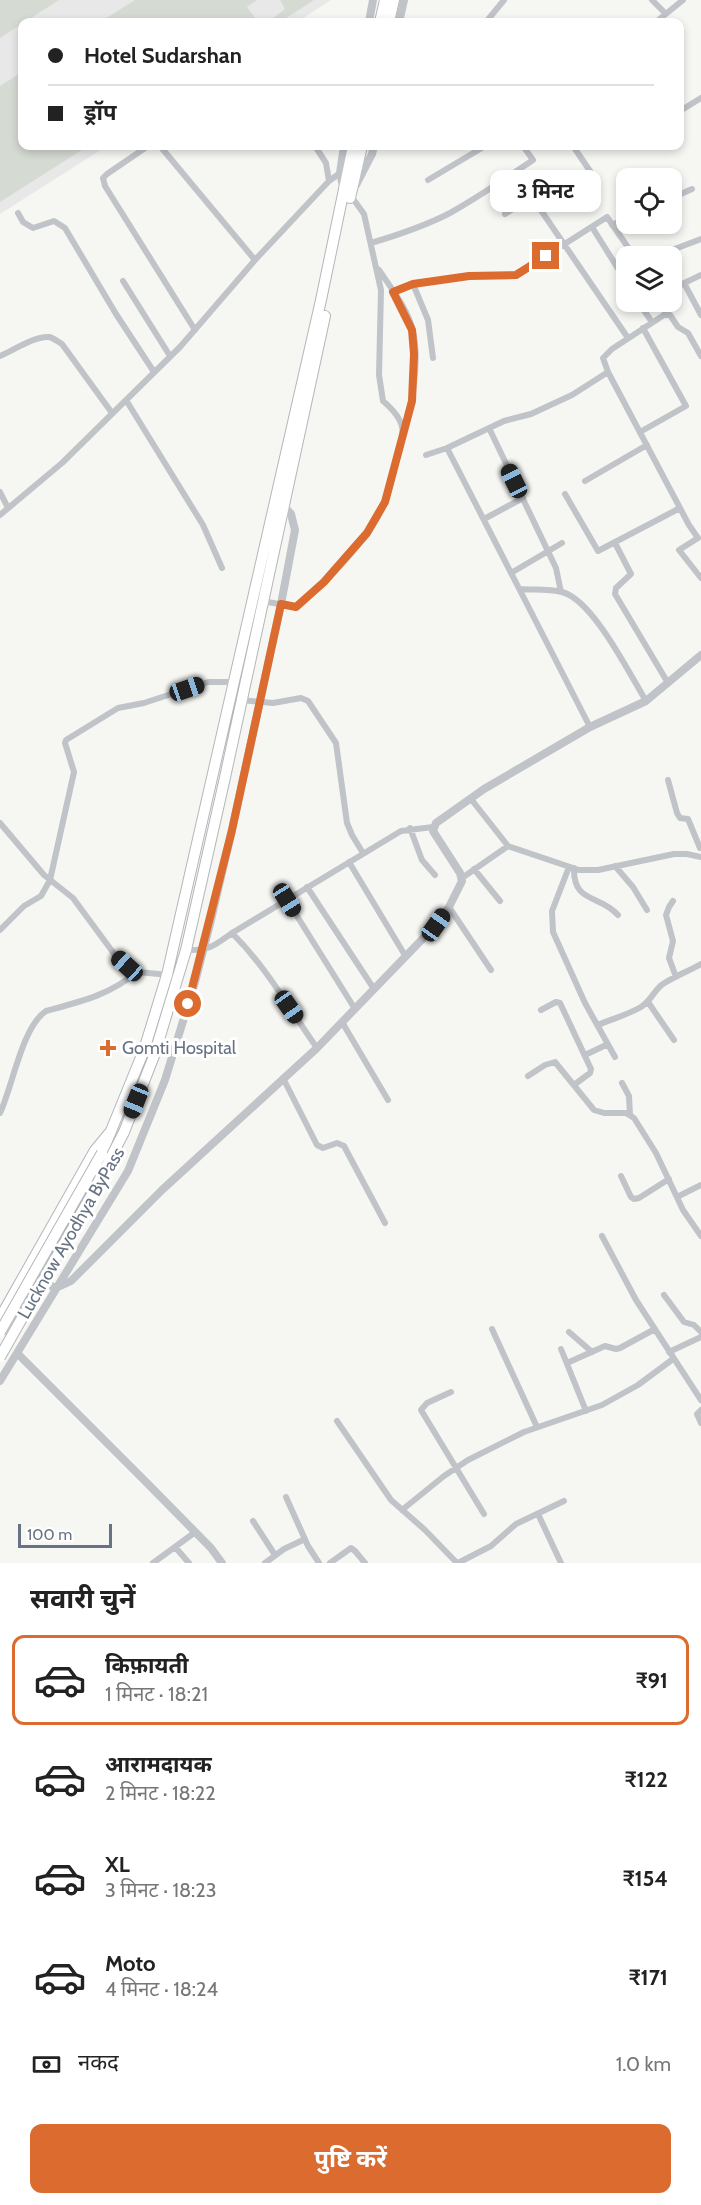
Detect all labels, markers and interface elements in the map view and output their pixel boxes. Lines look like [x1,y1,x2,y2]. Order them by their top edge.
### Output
text: Hotel Sudarshan [84,42,242,69]
text: ड्रॉप [84,99,117,126]
map controls [616,168,682,312]
button: locate [616,168,682,234]
callout: 3 मिनट [490,169,602,211]
text: 3 मिनट [517,179,574,203]
route end [532,242,559,269]
button: layers [616,246,682,312]
car [498,461,530,501]
car [167,675,207,703]
car [270,880,304,920]
car [418,905,454,945]
car [108,947,146,985]
car [271,987,307,1027]
route start [174,990,201,1017]
place label: Gomti Hospital [122,1037,237,1059]
marker: Gomti Hospital [99,1039,117,1057]
car [121,1081,151,1121]
street label: Lucknow Ayodhya ByPass [13,1143,129,1323]
scale bar [18,1521,112,1548]
text: 100 m [27,1525,72,1544]
text: सवारी चुनें [30,1582,135,1615]
text: किफ़ायती [105,1652,189,1679]
icon: car [33,1653,87,1707]
text: ₹91 [636,1667,668,1694]
text: 1 मिनट · 18:21 [105,1682,208,1706]
text: आरामदायक [105,1751,212,1778]
icon: car [33,1752,87,1806]
text: ₹122 [625,1766,668,1793]
text: 2 मिनट · 18:22 [105,1781,216,1805]
icon: car [33,1851,87,1905]
text: XL [105,1851,130,1878]
text: ₹154 [622,1865,668,1892]
text: 3 मिनट · 18:23 [105,1878,217,1902]
icon: car [33,1950,87,2004]
text: Moto [105,1950,156,1977]
text: ₹171 [629,1964,668,1991]
text: 4 मिनट · 18:24 [105,1977,218,2001]
icon: cash [30,2048,63,2081]
text: नकद [78,2049,119,2076]
text: 1.0 km [616,2052,671,2076]
button: पुष्टि करें [30,2124,671,2193]

